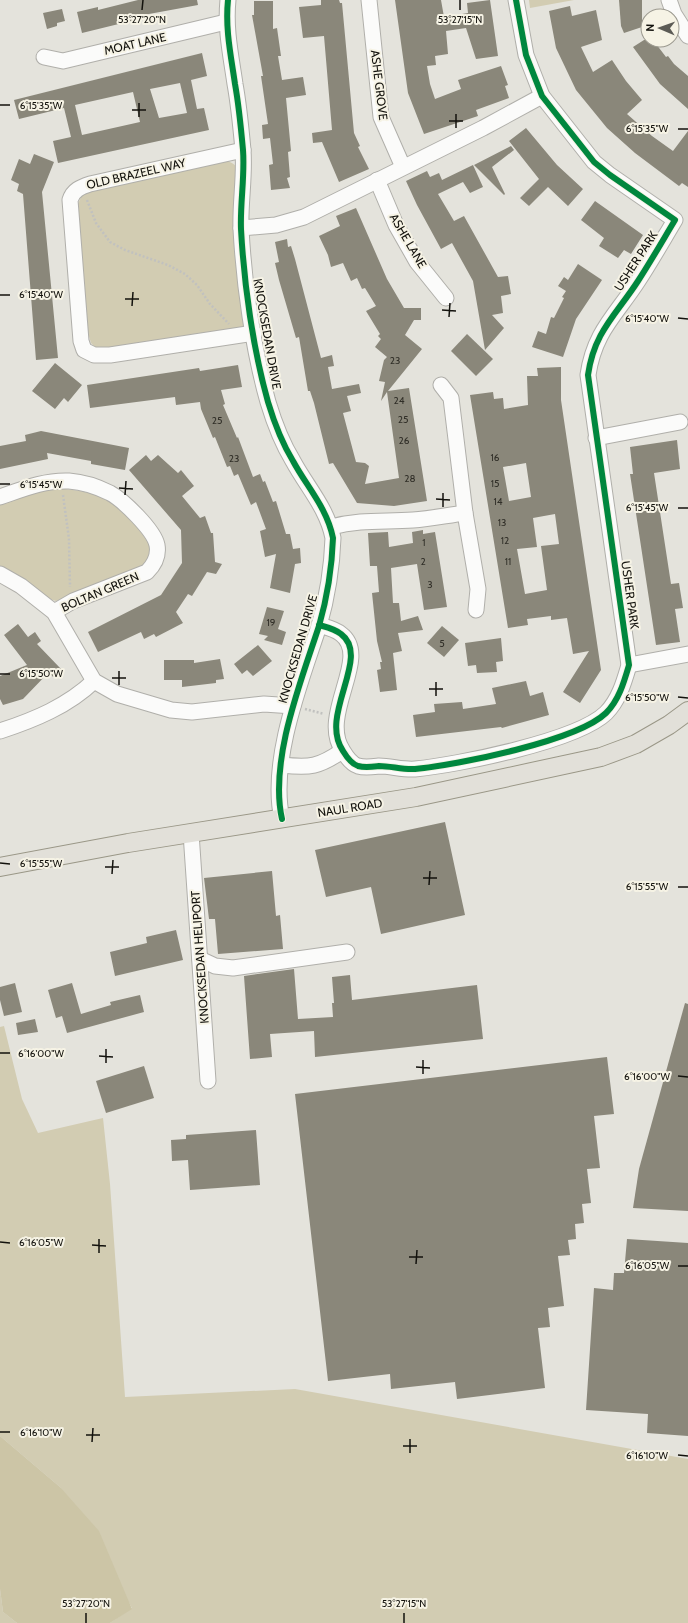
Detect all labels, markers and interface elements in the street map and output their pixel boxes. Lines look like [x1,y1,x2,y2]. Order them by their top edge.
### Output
north arrow [640,8,680,48]
text: 53°27'20"N [118,13,166,26]
text: 53°27'15"N [438,13,482,26]
text: N [643,24,657,32]
street label: MOAT LANE [102,29,168,58]
street label: ASHE GROVE [368,49,391,121]
text: 6°15'35"W [20,99,63,112]
text: 6°15'35"W [626,122,669,135]
street label: OLD BRAZEEL WAY [85,155,187,192]
street label: ASHE LANE [387,211,430,271]
street label: USHER PARK [611,228,661,294]
street label: KNOCKSEDAN DRIVE [250,277,285,391]
text: 6°15'40"W [19,288,64,301]
text: 6°15'40"W [625,312,670,325]
house number: 23 [390,354,400,367]
house number: 24 [393,394,405,407]
house number: 25 [398,413,408,426]
house number: 25 [212,414,222,427]
house number: 26 [399,434,410,447]
house number: 16 [491,451,500,464]
house number: 23 [229,452,239,465]
house number: 28 [404,472,416,485]
house number: 15 [491,477,499,490]
text: 6°15'45"W [20,478,63,491]
house number: 14 [493,495,503,508]
text: 6°15'45"W [626,501,669,514]
house number: 13 [498,516,506,529]
house number: 12 [501,534,509,547]
house number: 1 [422,536,426,549]
house number: 2 [420,555,426,568]
house number: 11 [505,555,511,568]
street label: USHER PARK [618,560,643,630]
street label: BOLTAN GREEN [59,568,141,615]
house number: 3 [427,578,433,591]
street label: KNOCKSEDAN DRIVE [275,592,320,705]
house number: 19 [267,616,276,629]
house number: 5 [439,637,445,650]
text: 6°15'50"W [19,667,64,680]
text: 6°15'50"W [625,691,670,704]
street label: NAUL ROAD [316,795,384,820]
text: 6°15'55"W [20,857,63,870]
text: 6°15'55"W [626,880,669,893]
street label: KNOCKSEDAN HELIPORT [187,890,212,1024]
text: 6°16'00"W [18,1047,64,1060]
text: 6°16'00"W [624,1070,670,1083]
text: 6°16'05"W [19,1236,64,1249]
text: 6°16'05"W [625,1259,670,1272]
text: 6°16'10"W [20,1426,63,1439]
text: 6°16'10"W [626,1449,669,1462]
text: 53°27'20"N [62,1597,110,1610]
text: 53°27'15"N [382,1597,426,1610]

